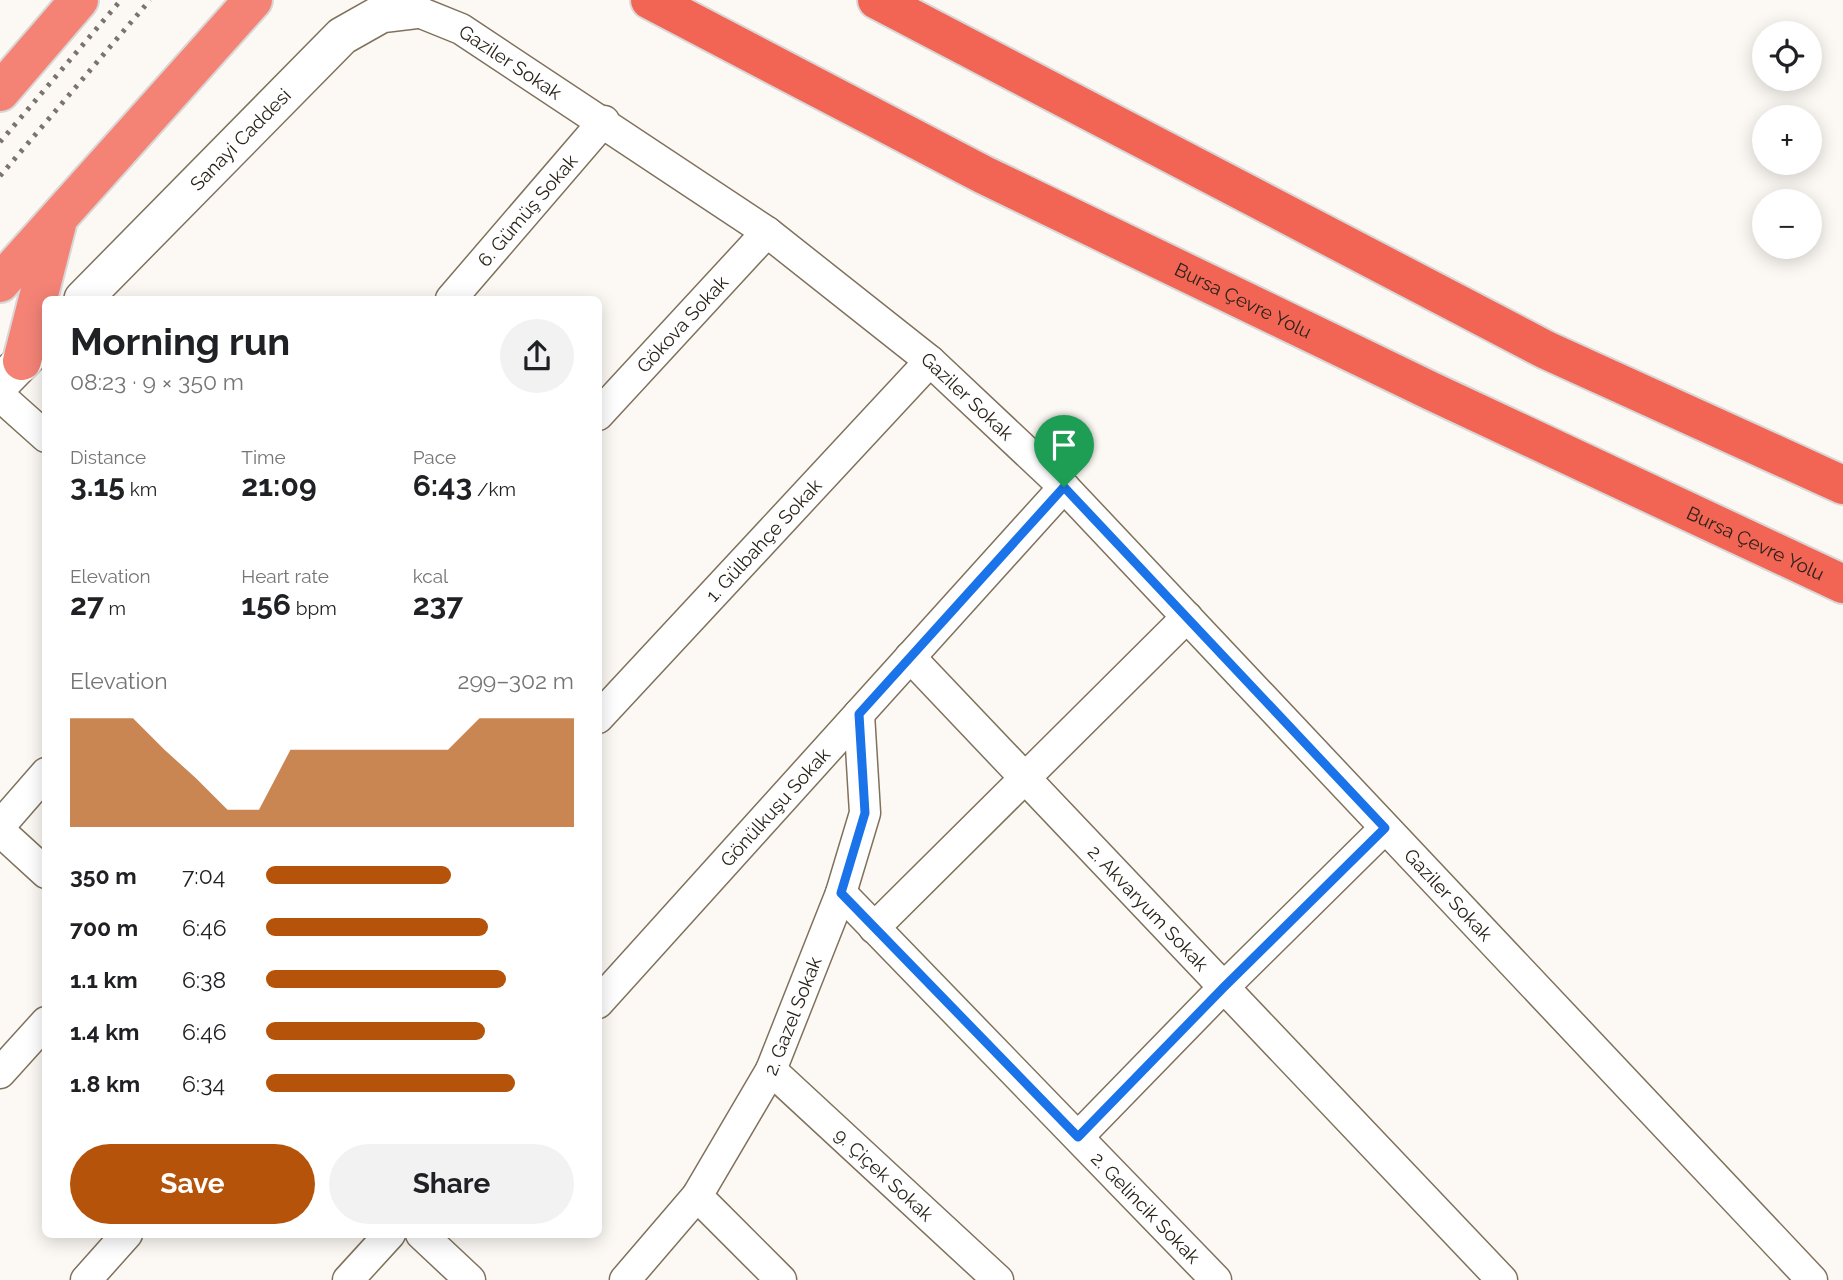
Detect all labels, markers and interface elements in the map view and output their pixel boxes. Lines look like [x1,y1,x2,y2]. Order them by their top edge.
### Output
street label: Gaziler Sokak [455,20,566,104]
map controls [1752,21,1822,259]
button: locate [1752,21,1822,91]
street label: Sanayi Caddesi [185,84,295,195]
button: + [1752,105,1822,175]
street label: 6. Gümüş Sokak [473,150,582,271]
button: − [1752,189,1822,259]
street label: Bursa Çevre Yolu [1171,258,1315,343]
street label: Gökova Sokak [632,271,732,377]
text: Morning run [70,319,290,364]
button: share [500,319,574,393]
street label: Gaziler Sokak [917,347,1018,445]
text: 08:23 · 9 × 350 m [70,368,244,395]
pin [1034,415,1094,487]
icon: arrive [1045,426,1083,464]
text: Distance [70,446,146,468]
text: Time [241,446,286,468]
text: Pace [413,446,456,468]
text: 3.15 [70,468,125,503]
text: 21:09 [241,468,317,503]
text: 6:43 [413,468,472,503]
street label: 1. Gülbahçe Sokak [701,474,826,606]
text: km [125,478,157,500]
text: /km [472,478,516,500]
street label: Bursa Çevre Yolu [1683,501,1828,585]
text: Elevation [70,565,151,587]
text: Heart rate [241,565,329,587]
text: kcal [413,565,448,587]
text: 27 [70,587,104,622]
text: 156 [241,587,291,622]
text: 237 [413,587,463,622]
text: m [104,597,126,619]
text: bpm [291,597,337,619]
text: Elevation [70,667,168,694]
text: 299–302 m [457,667,574,694]
street label: Gönülkuşu Sokak [716,743,834,871]
street label: 2. Akvaryum Sokak [1084,840,1213,975]
street label: Gaziler Sokak [1400,844,1497,945]
text: 350 m [70,862,137,889]
text: 7:04 [182,862,225,889]
text: 700 m [70,914,138,941]
text: 6:46 [182,914,227,941]
street label: 2. Gazel Sokak [759,953,826,1078]
text: 1.1 km [70,966,138,993]
text: 6:38 [182,966,226,993]
text: 1.4 km [70,1018,139,1045]
text: 6:46 [182,1018,227,1045]
text: 1.8 km [70,1070,140,1097]
text: 6:34 [182,1070,225,1097]
street label: 9. Çiçek Sokak [830,1124,938,1226]
button: Save [70,1144,315,1224]
button: Share [329,1144,574,1224]
street label: 2. Gelincik Sokak [1087,1147,1205,1268]

